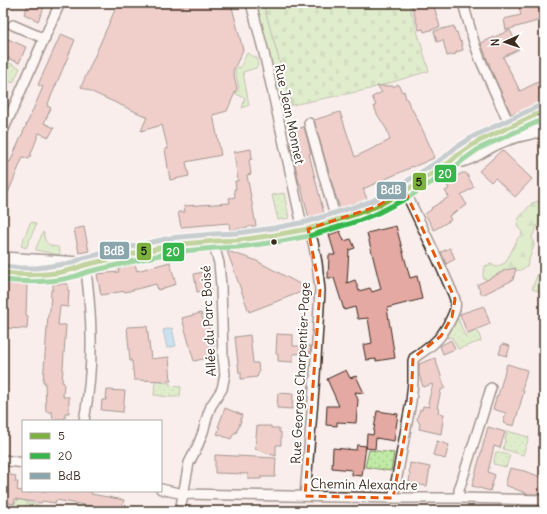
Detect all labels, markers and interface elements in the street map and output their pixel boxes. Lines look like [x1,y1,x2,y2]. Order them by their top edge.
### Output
north arrow [485,22,525,62]
text: N [488,38,502,47]
street label: Rue Jean Monnet [271,63,309,166]
line badge: 20 [434,164,457,183]
text: 20 [438,167,452,181]
line badge: 5 [412,172,427,191]
text: 5 [416,175,422,189]
line badge: BdB [376,181,407,200]
text: BdB [381,183,401,197]
unlabelled marker [269,237,279,247]
line badge: BdB [99,241,130,260]
line badge: 5 [136,242,152,261]
line badge: 20 [162,242,185,262]
text: BdB [104,244,124,258]
text: 5 [141,244,147,258]
text: 20 [166,245,180,259]
street label: Allée du Parc Boisé [197,265,220,377]
street label: Rue Georges Charpentier-Page [287,282,314,464]
legend [22,420,162,492]
text: 5 [58,428,65,443]
text: 20 [58,448,73,463]
text: BdB [58,468,81,483]
street label: Chemin Alexandre [310,475,418,494]

